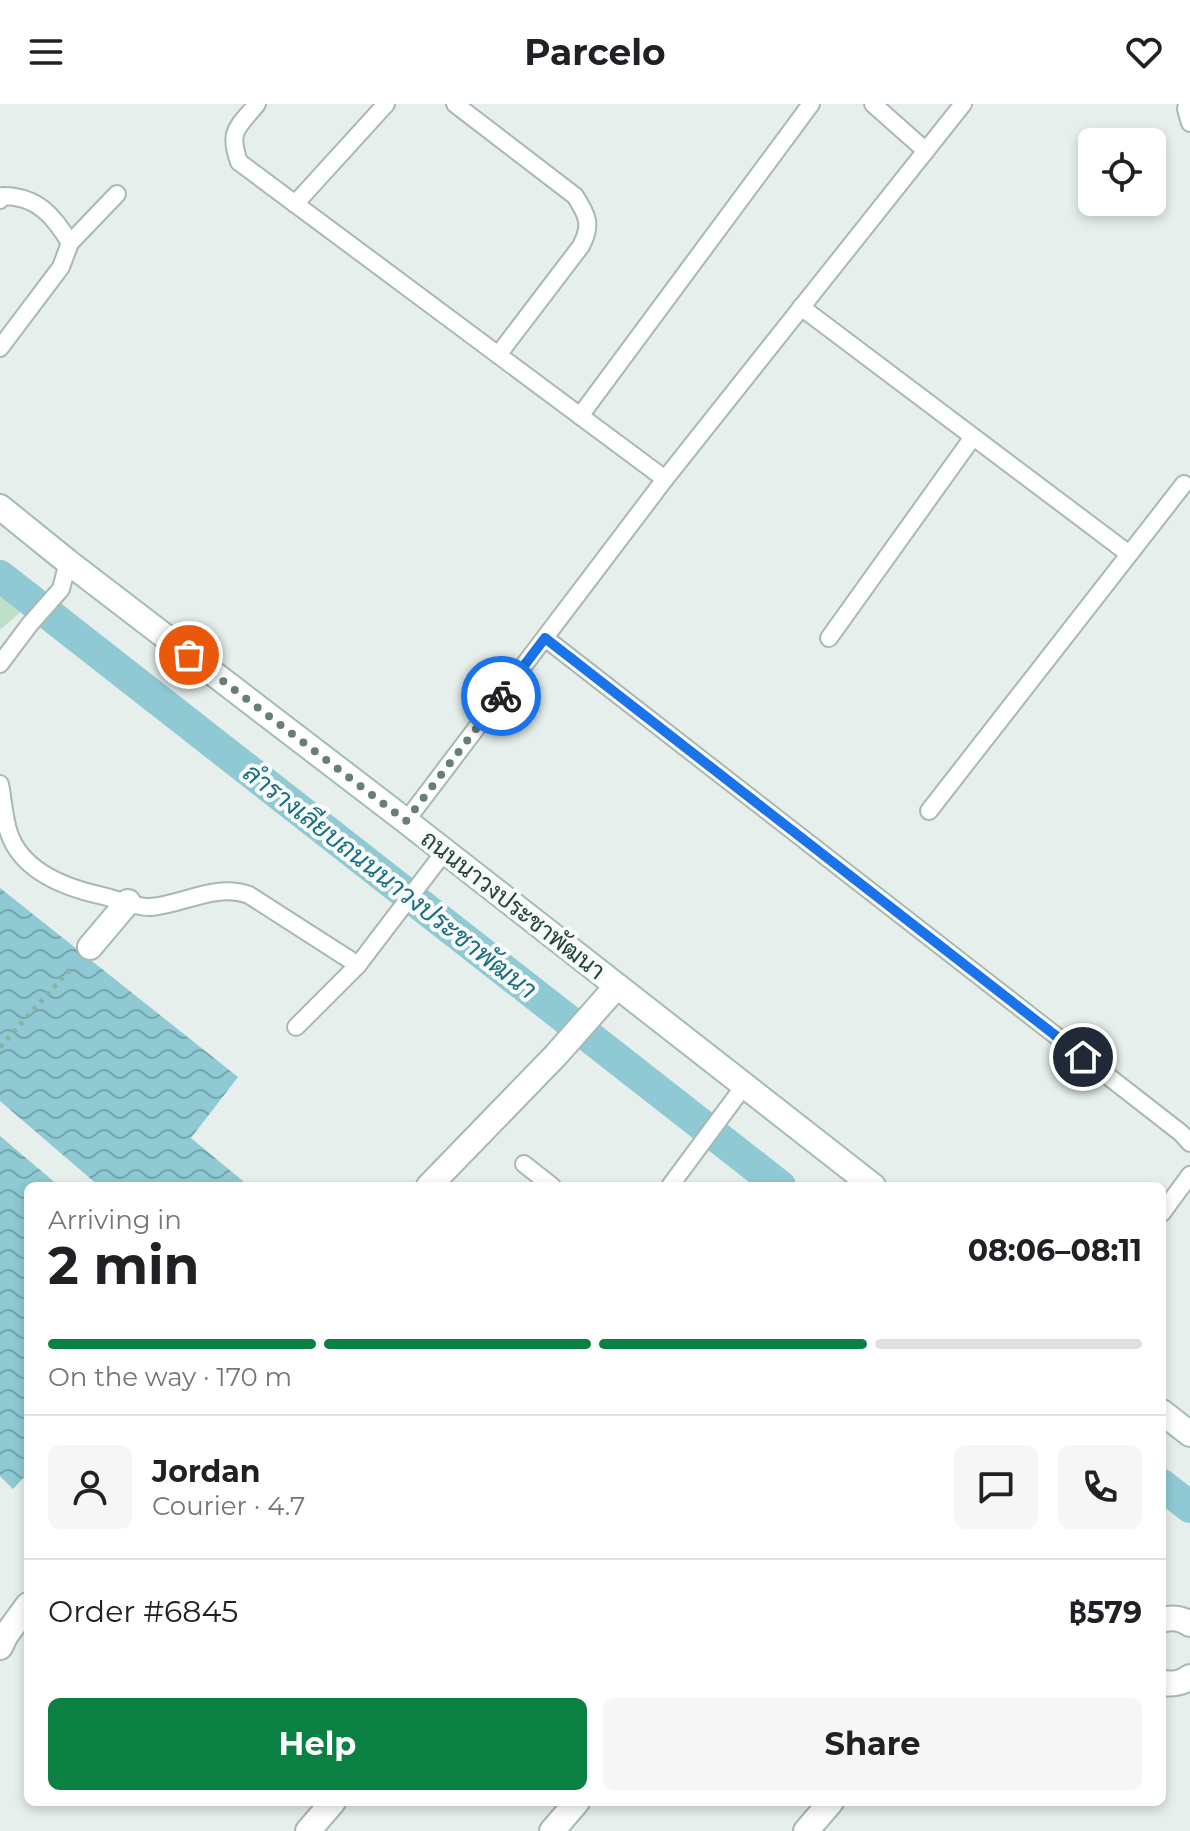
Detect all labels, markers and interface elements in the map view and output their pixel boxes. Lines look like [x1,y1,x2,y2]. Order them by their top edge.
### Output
icon: menu [24,30,68,74]
text: Parcelo [524,30,666,74]
icon: heart [1122,30,1166,74]
map controls [1078,128,1166,216]
button: locate [1078,128,1166,216]
pin [155,621,223,689]
icon: bag [167,633,211,677]
courier [461,656,541,736]
icon: bike [479,674,523,718]
water label: ลำรางเลียบถนนนาวงประชาพัฒนา [237,757,543,1005]
street label: ถนนนาวงประชาพัฒนา [415,824,611,986]
pin [1049,1023,1117,1091]
icon: home [1061,1035,1105,1079]
text: Arriving in [48,1204,182,1236]
text: 08:06–08:11 [968,1232,1142,1269]
text: 2 min [48,1234,200,1297]
text: On the way · 170 m [48,1361,292,1393]
button: person [48,1445,132,1529]
button: chat [954,1445,1038,1529]
button: phone [1058,1445,1142,1529]
text: Jordan [152,1453,261,1490]
text: Courier · 4.7 [152,1490,305,1522]
text: Order #6845 [48,1593,238,1630]
text: ฿579 [1069,1594,1142,1631]
button: Help [48,1698,587,1790]
button: Share [603,1698,1142,1790]

